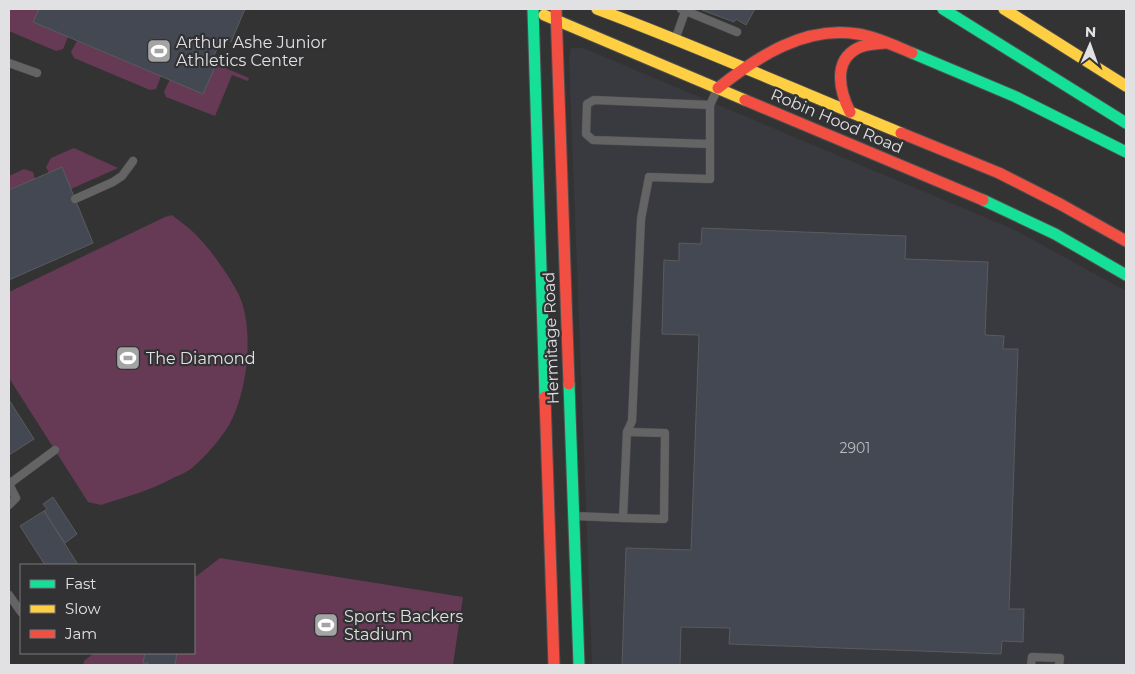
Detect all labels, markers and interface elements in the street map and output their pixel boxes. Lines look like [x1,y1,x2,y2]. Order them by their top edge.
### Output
north arrow [1065,20,1115,70]
text: N [1084,23,1096,41]
place label: Arthur Ashe Junior Athletics Center [176,33,327,70]
sports icon: Arthur Ashe Junior Athletics Center [146,38,172,64]
street label: Robin Hood Road [768,85,906,157]
street label: Hermitage Road [539,272,563,404]
sports icon: The Diamond [115,345,141,371]
place label: The Diamond [146,349,256,368]
house number: 2901 [840,439,870,457]
legend [20,564,195,654]
text: Fast [65,574,96,593]
text: Slow [65,599,101,618]
place label: Sports Backers Stadium [344,607,464,644]
sports icon: Sports Backers Stadium [313,612,339,638]
text: Jam [64,624,97,643]

